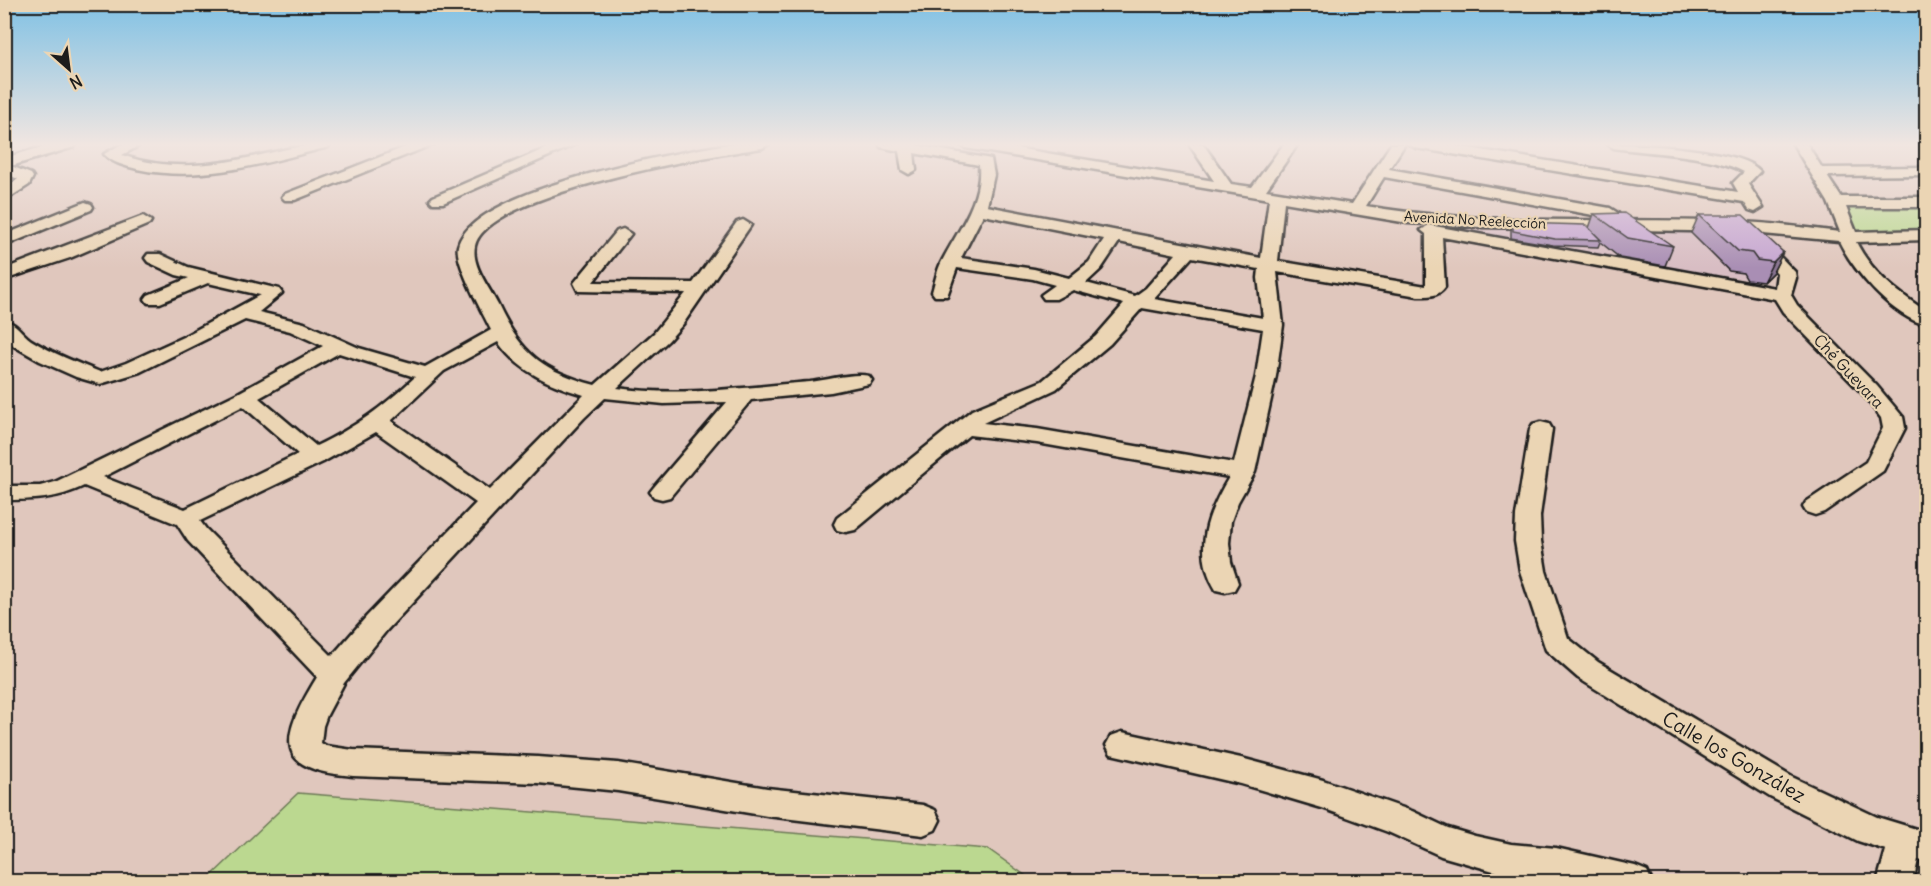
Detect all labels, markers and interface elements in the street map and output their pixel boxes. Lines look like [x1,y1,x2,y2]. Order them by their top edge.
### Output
north arrow [39,39,99,99]
text: N [66,71,86,94]
street label: Avenida No Reelección [1403,207,1547,233]
street label: Ché Guevara [1810,330,1888,412]
street label: Calle los González [1658,705,1810,808]

